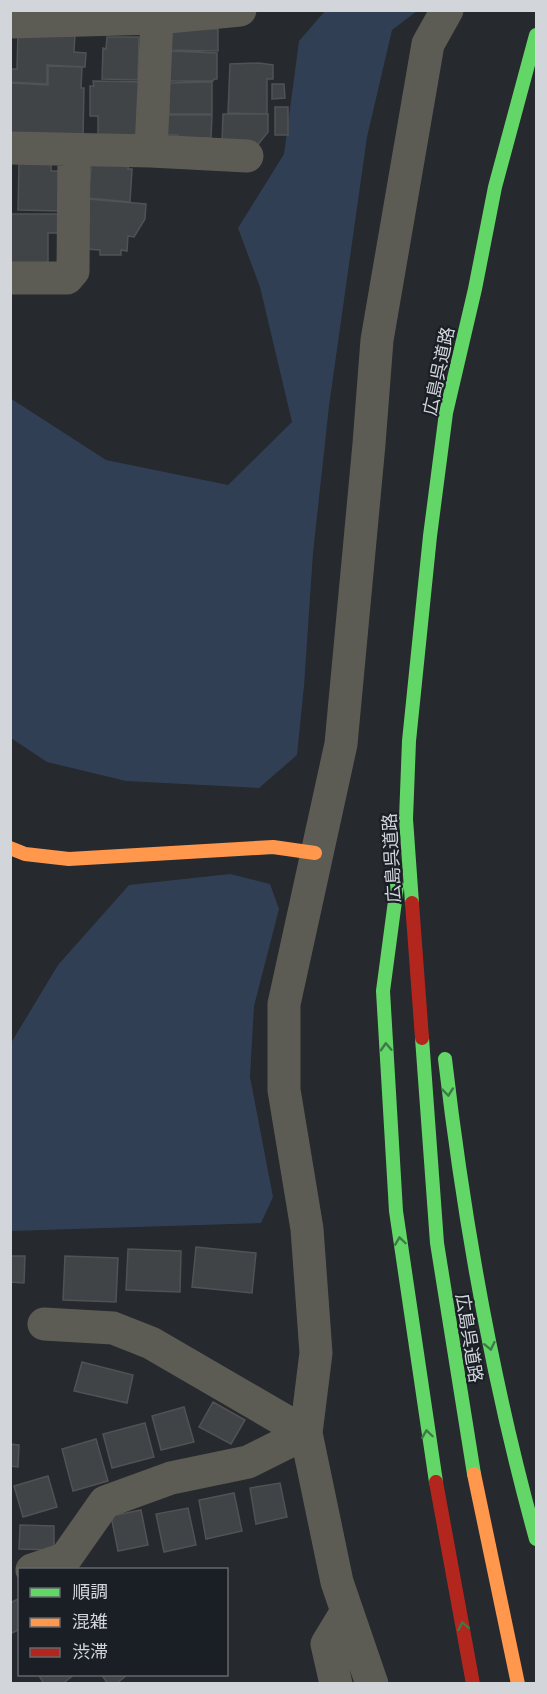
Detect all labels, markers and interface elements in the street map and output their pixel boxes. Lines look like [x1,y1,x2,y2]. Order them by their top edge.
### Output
street label: 広島呉道路 [418,325,458,417]
street label: 広島呉道路 [378,812,404,904]
one-way arrow [380,1042,393,1051]
one-way arrow [442,1087,454,1096]
one-way arrow [395,1236,407,1246]
street label: 広島呉道路 [452,1292,488,1384]
one-way arrow [483,1341,496,1351]
one-way arrow [422,1430,434,1439]
legend [18,1568,228,1676]
text: 順調 [72,1580,108,1602]
text: 混雑 [72,1610,108,1632]
one-way arrow [457,1621,470,1631]
text: 渋滞 [72,1640,108,1662]

